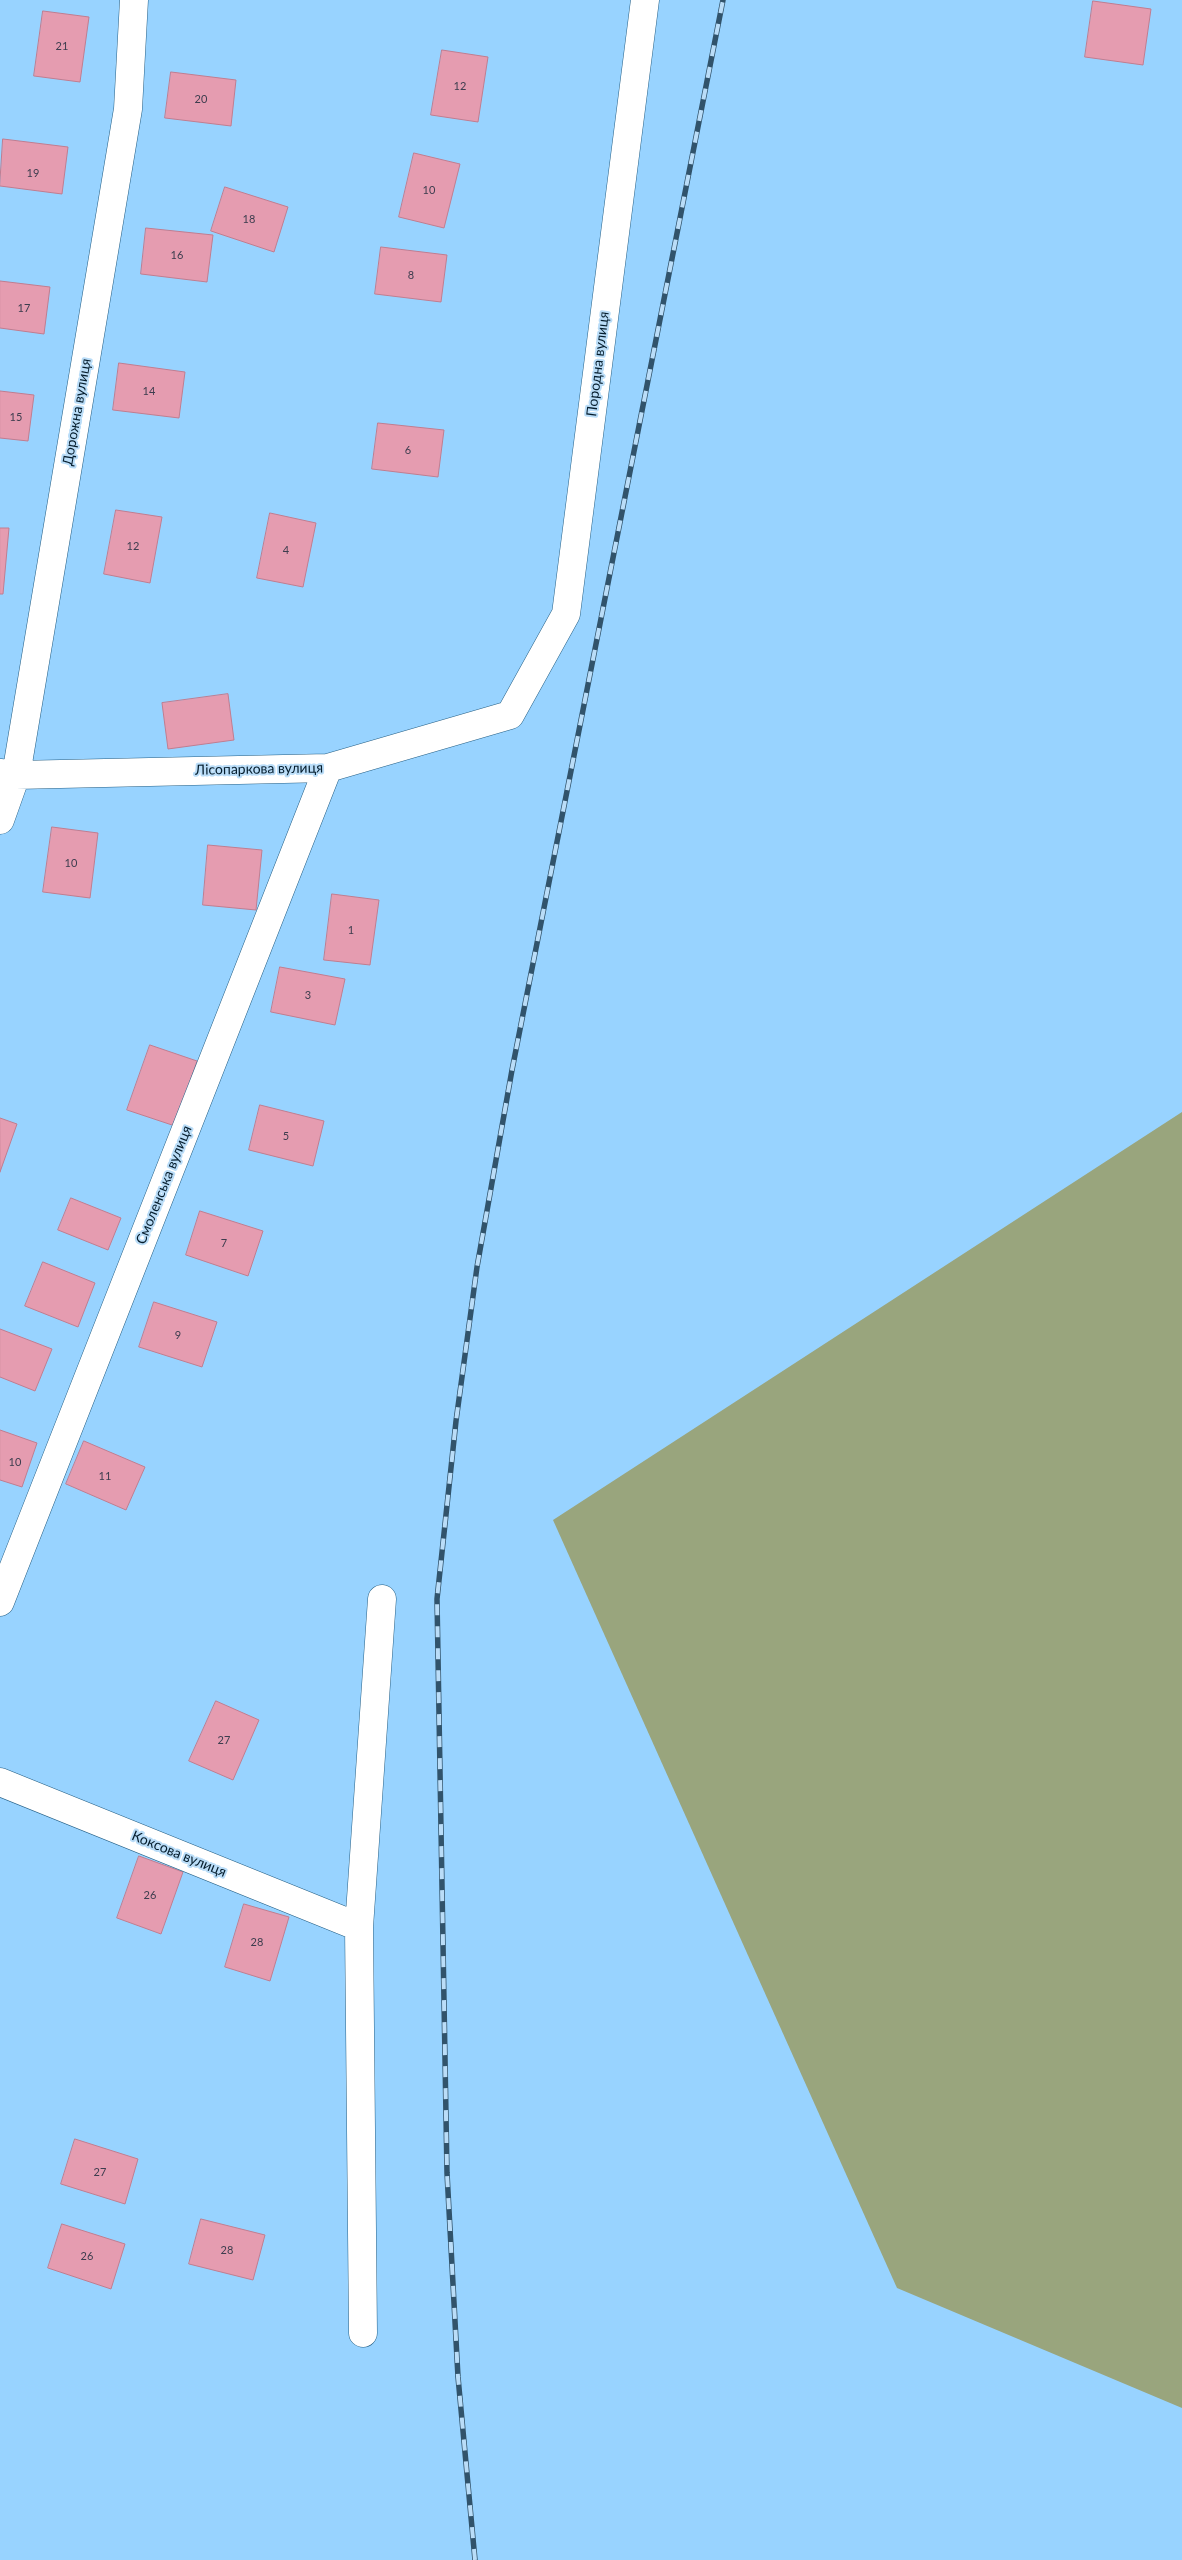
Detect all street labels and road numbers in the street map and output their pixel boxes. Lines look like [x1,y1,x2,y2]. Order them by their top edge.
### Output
street label: Породна вулиця [583,311,613,417]
street label: Дорожна вулиця [59,357,95,467]
street label: Лісопаркова вулиця [195,759,323,779]
street label: Смоленська вулиця [133,1123,195,1247]
street label: Коксова вулиця [129,1827,229,1881]

